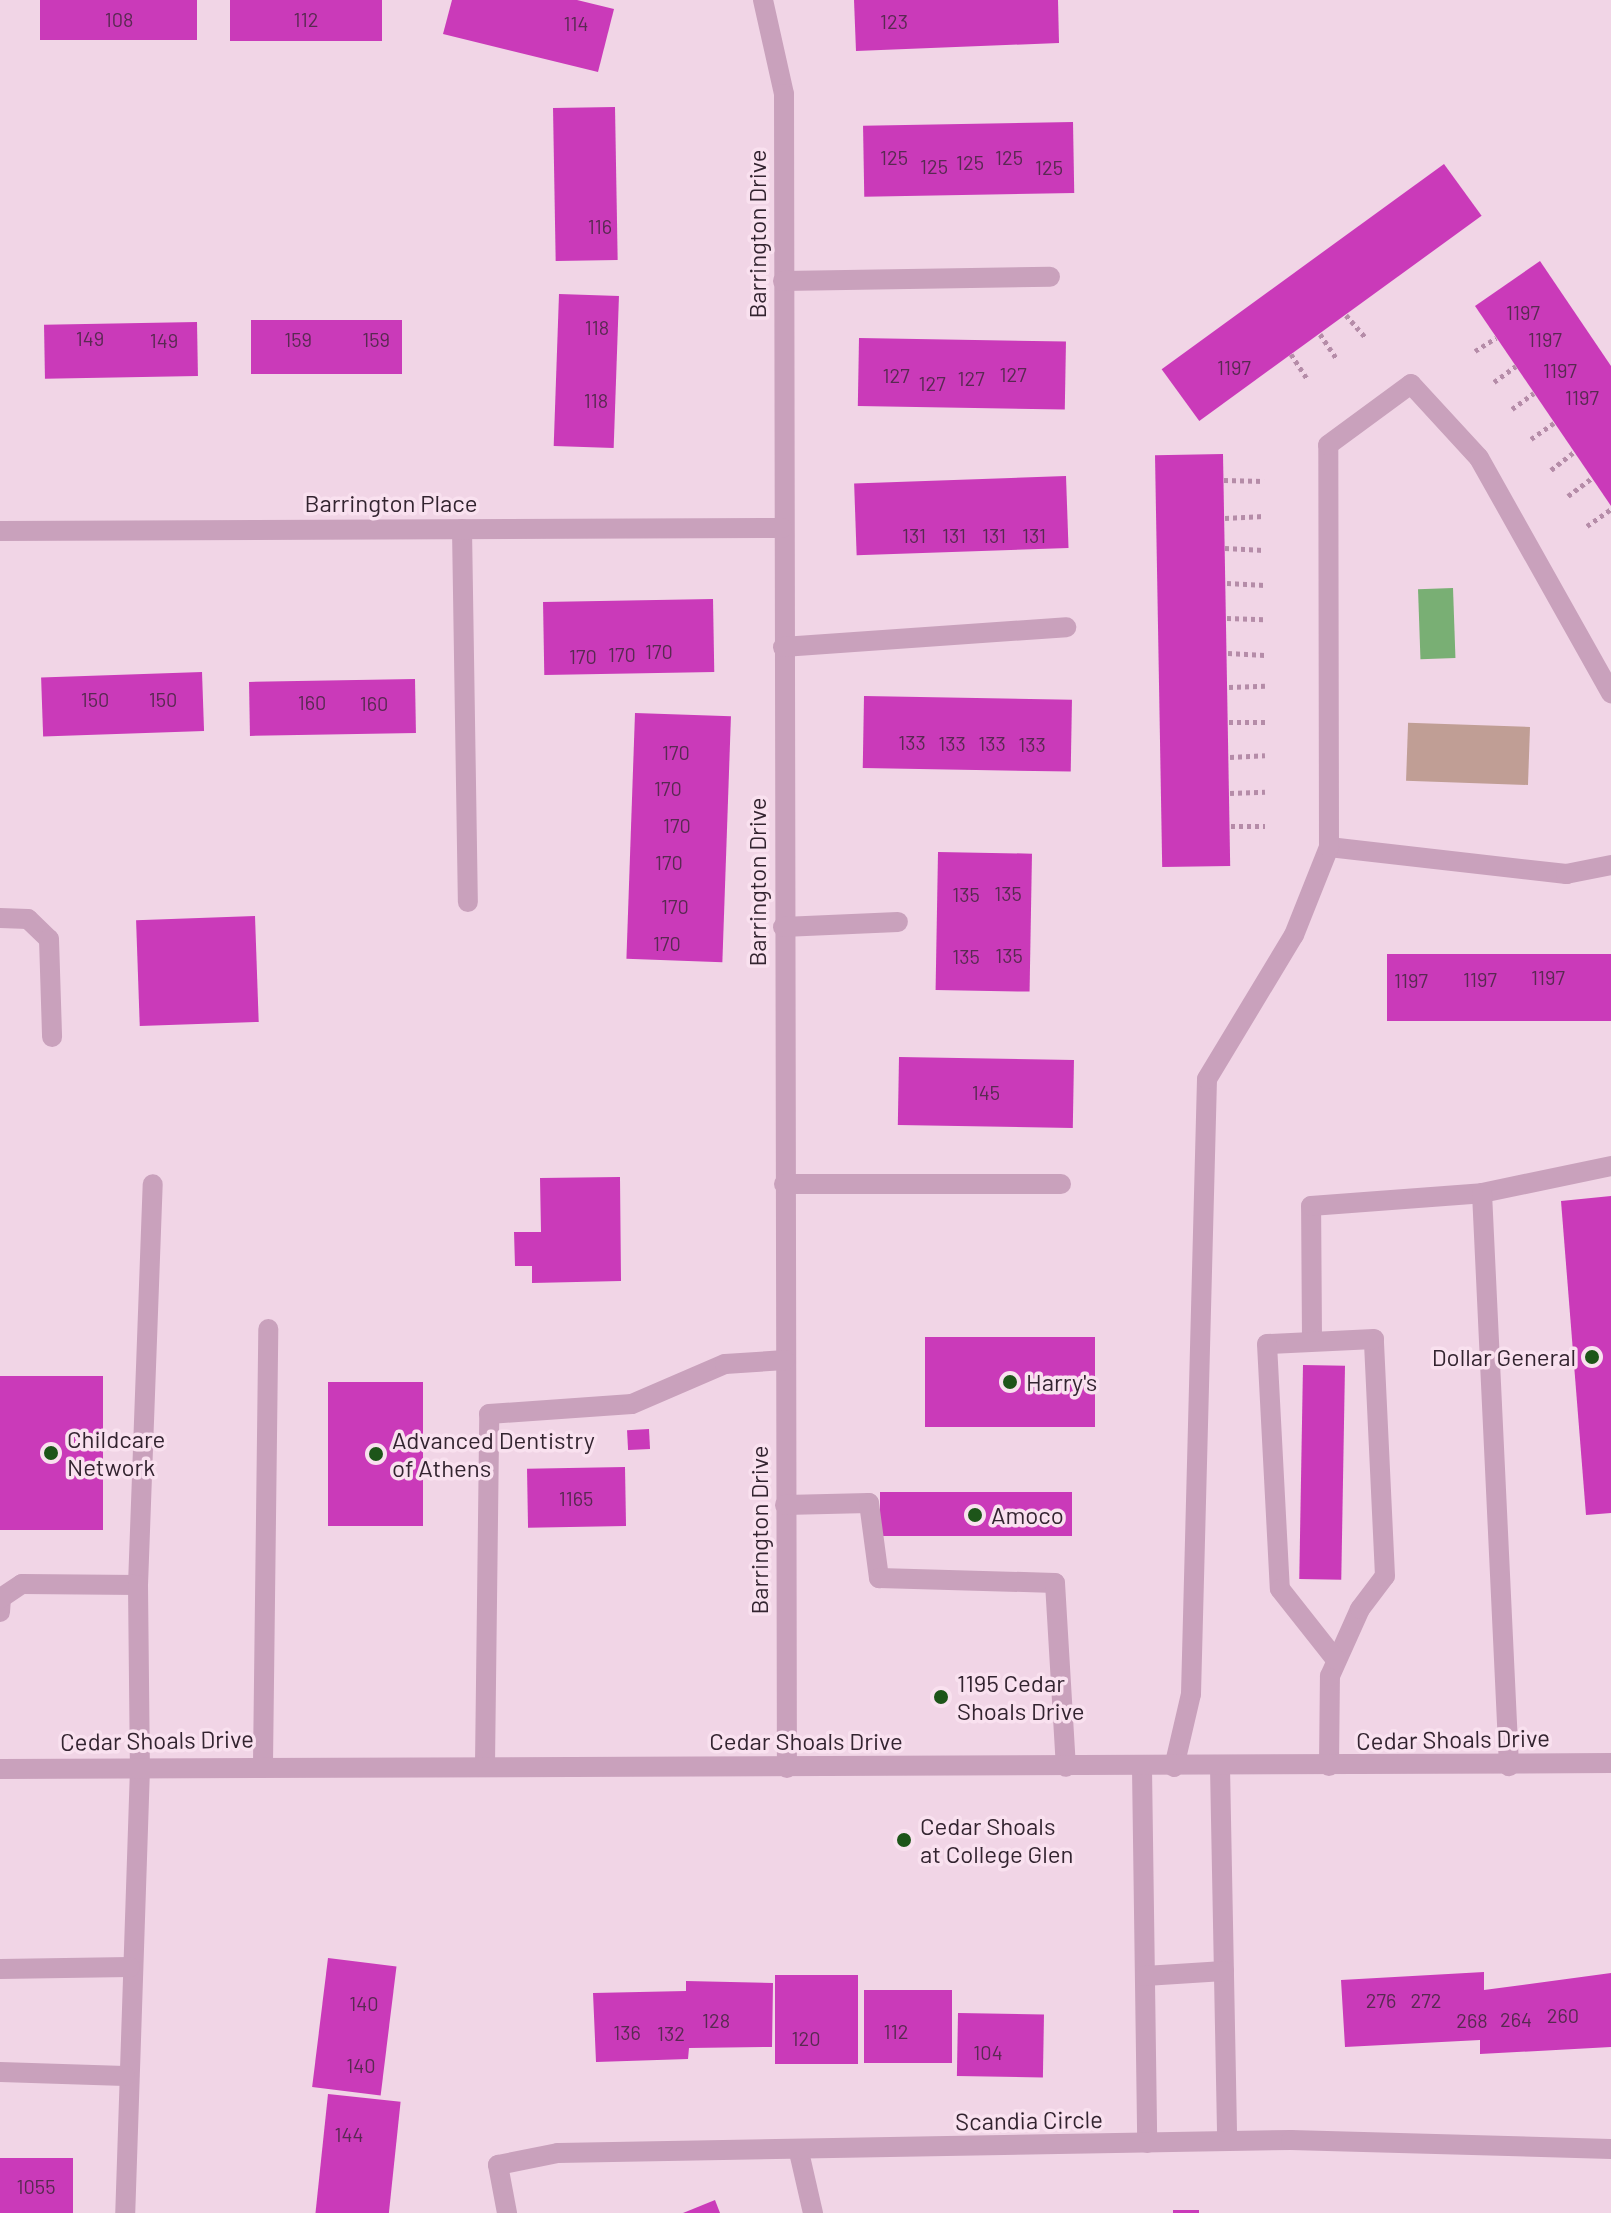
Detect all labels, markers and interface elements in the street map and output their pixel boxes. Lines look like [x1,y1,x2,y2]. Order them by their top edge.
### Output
house number: 108 [105,7,133,31]
house number: 112 [294,7,318,31]
house number: 123 [880,9,908,33]
house number: 114 [563,11,589,35]
house number: 125 [880,145,908,169]
house number: 125 [995,145,1023,169]
street label: Barrington Drive [743,149,771,319]
house number: 125 [956,150,984,174]
house number: 125 [920,154,948,178]
house number: 125 [1035,155,1063,179]
house number: 116 [588,214,612,238]
house number: 1197 [1506,300,1540,324]
house number: 118 [585,315,609,339]
house number: 149 [76,326,104,350]
house number: 159 [284,327,312,351]
house number: 159 [362,327,390,351]
house number: 1197 [1528,327,1562,351]
house number: 149 [150,328,178,352]
house number: 1197 [1217,355,1251,379]
house number: 1197 [1543,358,1577,382]
house number: 127 [999,362,1027,386]
house number: 127 [882,363,910,387]
house number: 127 [957,366,985,390]
house number: 127 [918,371,946,395]
house number: 1197 [1565,385,1599,409]
house number: 118 [584,388,608,412]
street label: Barrington Place [305,489,477,517]
house number: 131 [902,523,926,547]
house number: 131 [942,523,966,547]
house number: 131 [982,523,1006,547]
house number: 131 [1022,523,1046,547]
house number: 170 [645,639,673,663]
house number: 170 [608,642,636,666]
house number: 170 [569,644,597,668]
house number: 150 [81,687,109,711]
house number: 150 [149,687,177,711]
house number: 160 [298,690,326,714]
house number: 160 [360,691,388,715]
house number: 133 [898,730,926,754]
house number: 133 [938,731,966,755]
house number: 133 [978,731,1006,755]
house number: 133 [1018,732,1046,756]
house number: 170 [662,740,690,764]
house number: 170 [654,776,682,800]
street label: Barrington Drive [743,797,771,967]
house number: 170 [663,813,691,837]
house number: 170 [655,850,683,874]
house number: 135 [994,881,1022,905]
house number: 135 [952,882,980,906]
house number: 170 [661,894,689,918]
house number: 170 [653,931,681,955]
house number: 135 [995,943,1023,967]
house number: 135 [952,944,980,968]
house number: 1197 [1531,965,1565,989]
house number: 1197 [1463,967,1497,991]
house number: 1197 [1394,968,1428,992]
house number: 145 [972,1080,1000,1104]
place label: Dollar General [1432,1343,1576,1371]
marker: Dollar General [1583,1348,1601,1366]
place label: Harry's [1026,1368,1097,1396]
marker: Harry's [1001,1373,1019,1391]
place label: Childcare Network [67,1425,165,1481]
place label: Advanced Dentistry of Athens [392,1426,595,1482]
marker: Childcare Network [42,1444,60,1462]
marker: Advanced Dentistry of Athens [367,1445,385,1463]
street label: Barrington Drive [745,1445,773,1615]
house number: 1165 [559,1486,593,1510]
place label: Amoco [991,1501,1064,1529]
marker: Amoco [966,1506,984,1524]
place label: 1195 Cedar Shoals Drive [957,1669,1084,1725]
marker: 1195 Cedar Shoals Drive [932,1688,950,1706]
street label: Cedar Shoals Drive [1356,1723,1550,1755]
street label: Cedar Shoals Drive [60,1724,254,1756]
street label: Cedar Shoals Drive [709,1727,903,1755]
place label: Cedar Shoals at College Glen [920,1812,1074,1868]
marker: Cedar Shoals at College Glen [895,1831,913,1849]
house number: 276 [1366,1988,1396,2012]
house number: 272 [1411,1988,1441,2012]
house number: 140 [349,1991,379,2015]
house number: 260 [1547,2003,1579,2027]
house number: 264 [1500,2007,1532,2031]
house number: 128 [702,2008,730,2032]
house number: 268 [1456,2008,1488,2032]
house number: 112 [884,2019,908,2043]
house number: 136 [613,2020,641,2044]
house number: 132 [657,2021,685,2045]
house number: 120 [791,2026,821,2050]
house number: 104 [973,2040,1003,2064]
house number: 140 [346,2053,376,2077]
street label: Scandia Circle [955,2104,1103,2136]
house number: 144 [334,2122,364,2146]
house number: 1055 [17,2174,55,2198]

